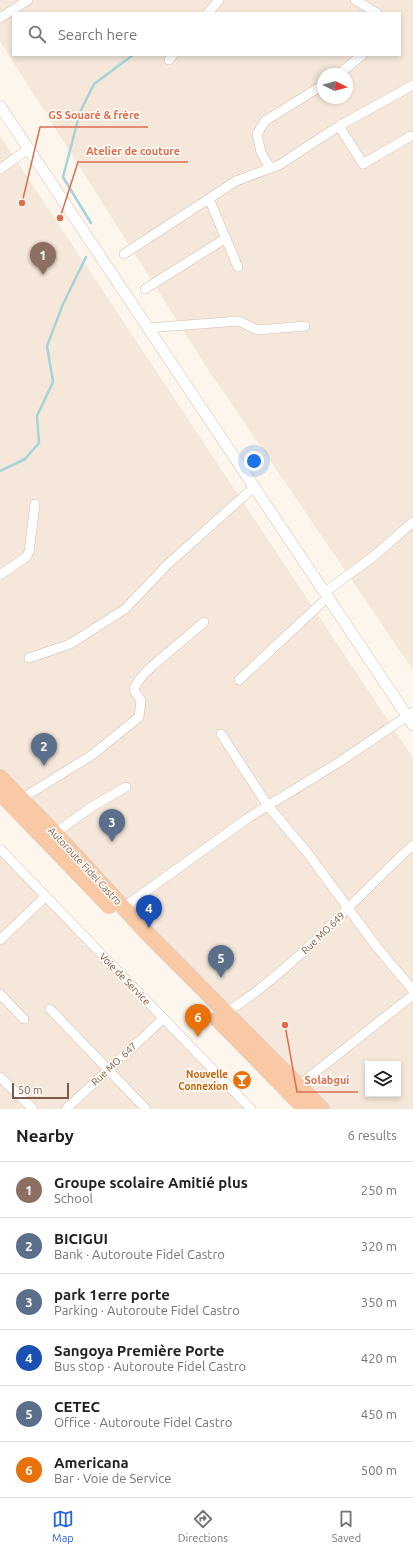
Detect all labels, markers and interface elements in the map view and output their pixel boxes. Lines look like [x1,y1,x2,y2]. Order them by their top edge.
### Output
search box [12,12,401,56]
icon: search [26,23,48,45]
text: Search here [58,26,137,43]
north arrow [317,68,353,104]
callout: GS Souaré & frère [40,104,148,127]
text: GS Souaré & frère [48,109,140,121]
callout: Atelier de couture [78,139,188,162]
text: Atelier de couture [86,145,180,157]
pin: 1 [30,242,56,275]
your location [244,451,264,471]
pin: 2 [31,733,57,766]
pin: 3 [99,809,125,842]
street label: Autoroute Fidel Castro [46,825,124,907]
pin: 4 [136,895,162,928]
street label: Rue MO.649 [299,910,347,956]
pin: 5 [208,945,234,978]
street label: Voie de Service [97,951,153,1007]
pin: 6 [185,1004,211,1037]
street label: Rue MO. 647 [89,1040,139,1088]
map controls [365,1061,401,1097]
button: layers [365,1061,401,1097]
place label: Nouvelle Connexion [178,1069,228,1092]
bar icon: Nouvelle Connexion [231,1069,253,1091]
callout: Solabgui [297,1069,358,1092]
text: Solabgui [305,1074,349,1086]
scale bar [12,1081,69,1100]
text: 50 m [18,1084,42,1096]
text: Nearby [16,1126,74,1145]
text: 6 results [347,1128,397,1142]
text: Groupe scolaire Amitié plus [54,1174,248,1191]
text: 1 [25,1183,33,1197]
text: 250 m [361,1183,397,1197]
text: School [54,1191,93,1205]
text: BICIGUI [54,1230,108,1247]
text: 2 [25,1239,33,1253]
text: 320 m [361,1239,397,1253]
text: Bank · Autoroute Fidel Castro [54,1247,225,1261]
text: park 1erre porte [54,1286,170,1303]
text: 3 [25,1295,33,1309]
text: 350 m [361,1295,397,1309]
text: Parking · Autoroute Fidel Castro [54,1303,240,1317]
text: Sangoya Première Porte [54,1342,224,1359]
text: 4 [25,1351,33,1365]
text: 420 m [361,1351,397,1365]
text: Bus stop · Autoroute Fidel Castro [54,1359,246,1373]
text: CETEC [54,1398,100,1415]
text: 5 [25,1407,33,1421]
text: 450 m [361,1407,397,1421]
text: Office · Autoroute Fidel Castro [54,1415,232,1429]
text: Americana [54,1454,129,1471]
text: 6 [25,1463,33,1477]
text: 500 m [361,1463,397,1477]
text: Bar · Voie de Service [54,1471,171,1485]
tab: Map [52,1508,74,1544]
tab: Directions [178,1508,228,1544]
tab: Saved [332,1508,361,1544]

